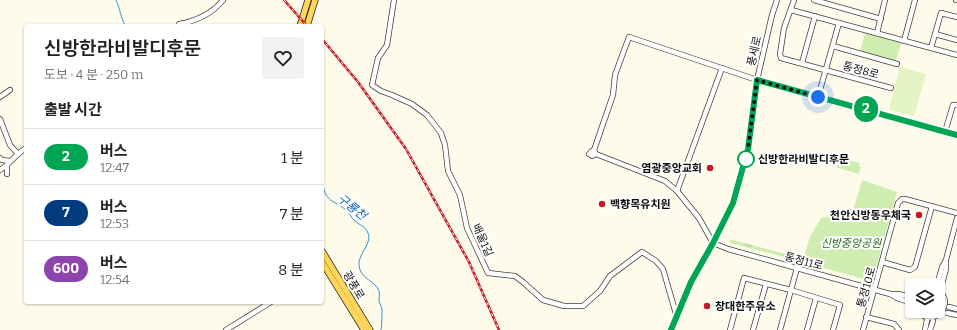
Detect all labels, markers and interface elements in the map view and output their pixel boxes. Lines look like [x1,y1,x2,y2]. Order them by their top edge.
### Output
street label: 풍세로 [745,35,764,67]
text: 신방한라비발디후문 [44,37,201,60]
button: heart [262,37,304,79]
street label: 통정8로 [841,59,880,82]
text: 도보 · 4 분 · 250 m [44,67,143,82]
your location [808,87,828,107]
line badge: 2 [853,96,879,122]
text: 2 [862,100,870,117]
text: 출발 시간 [44,101,102,119]
text: 버스 [100,142,128,160]
text: 2 [62,148,70,165]
text: 1 분 [281,149,304,167]
marker: 신방한라비발디후문 [737,150,755,168]
place label: 신방한라비발디후문 [758,153,849,166]
text: 12:47 [100,160,129,175]
place label: 염광중앙교회 [641,162,702,175]
marker: 염광중앙교회 [705,163,715,173]
water label: 구룡천 [335,191,371,224]
text: 버스 [100,198,128,216]
place label: 백향목유치원 [610,198,671,211]
marker: 백향목유치원 [597,199,607,209]
text: 7 [62,204,70,221]
text: 7 분 [280,205,304,223]
place label: 천안신방동우체국 [830,209,911,222]
marker: 천안신방동우체국 [914,210,924,220]
text: 12:53 [100,216,129,231]
street label: 배울1길 [470,222,496,259]
park label: 신방중앙공원 [821,237,882,250]
street label: 통정11로 [783,250,825,273]
text: 버스 [100,254,128,272]
text: 600 [53,260,79,277]
text: 8 분 [278,261,304,279]
street label: 통정10로 [854,265,879,309]
street label: 광풍로 [340,269,367,302]
text: 12:54 [100,272,130,287]
map controls [905,278,945,318]
button: layers [905,278,945,318]
place label: 창대한주유소 [715,300,776,313]
marker: 창대한주유소 [702,301,712,311]

